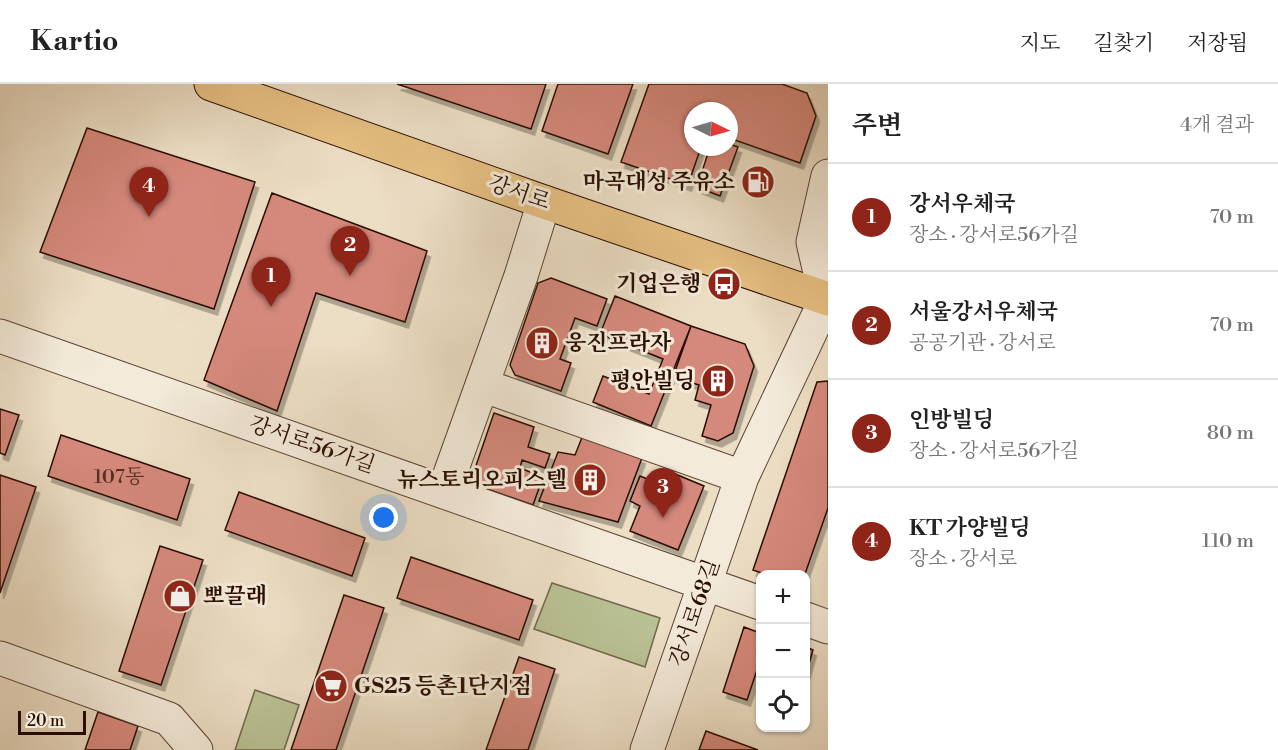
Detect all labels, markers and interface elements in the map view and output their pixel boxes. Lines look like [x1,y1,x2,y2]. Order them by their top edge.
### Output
text: Kartio [30,24,119,59]
text: 지도 [1020,31,1060,57]
text: 길찾기 [1093,31,1154,57]
text: 저장됨 [1187,31,1248,57]
north arrow [684,102,738,156]
text: 주변 [852,110,902,142]
text: 4개 결과 [1180,113,1254,138]
fuel station icon: 마곡대성 주유소 [740,164,776,200]
pin: 4 [130,168,168,217]
place label: 마곡대성 주유소 [583,169,735,196]
street label: 강서로 [484,170,554,216]
text: 강서우체국 [909,191,1015,218]
text: 1 [867,205,876,230]
text: 70 m [1210,205,1254,230]
text: 장소 · 강서로56가길 [909,223,1079,248]
pin: 2 [330,226,370,276]
pin: 1 [252,258,290,307]
bus stop icon: 기업은행 [706,266,742,302]
place label: 기업은행 [616,271,701,298]
text: 서울강서우체국 [909,299,1058,326]
text: 2 [865,313,878,338]
text: 70 m [1210,313,1254,338]
building icon: 웅진프라자 [524,325,560,361]
place label: 웅진프라자 [565,330,672,357]
text: 공공기관 · 강서로 [909,331,1056,356]
building icon: 평안빌딩 [700,363,736,399]
place label: 평안빌딩 [610,368,695,395]
text: 인방빌딩 [909,407,994,434]
street label: 강서로56가길 [245,411,379,479]
text: 3 [865,421,878,446]
text: 80 m [1207,421,1254,446]
text: 장소 · 강서로56가길 [909,439,1079,464]
building icon: 뉴스토리오피스텔 [572,462,608,498]
house number: 107동 [94,465,144,490]
place label: 뉴스토리오피스텔 [397,467,567,494]
pin: 3 [644,468,682,518]
your location [369,503,398,532]
text: KT 가양빌딩 [909,515,1031,542]
text: 4 [865,529,878,554]
text: 110 m [1202,529,1254,554]
text: 장소 · 강서로 [909,547,1017,572]
street label: 강서로68길 [664,556,726,670]
map controls [756,570,810,732]
button: + [756,570,810,624]
shop icon: 뽀끌래 [162,578,198,614]
place label: 뽀끌래 [203,583,267,610]
button: − [756,624,810,678]
supermarket icon: GS25 등촌1단지점 [313,668,349,704]
place label: GS25 등촌1단지점 [354,673,532,700]
button: locate [756,678,810,732]
scale bar [18,708,86,736]
text: 20 m [27,711,64,731]

